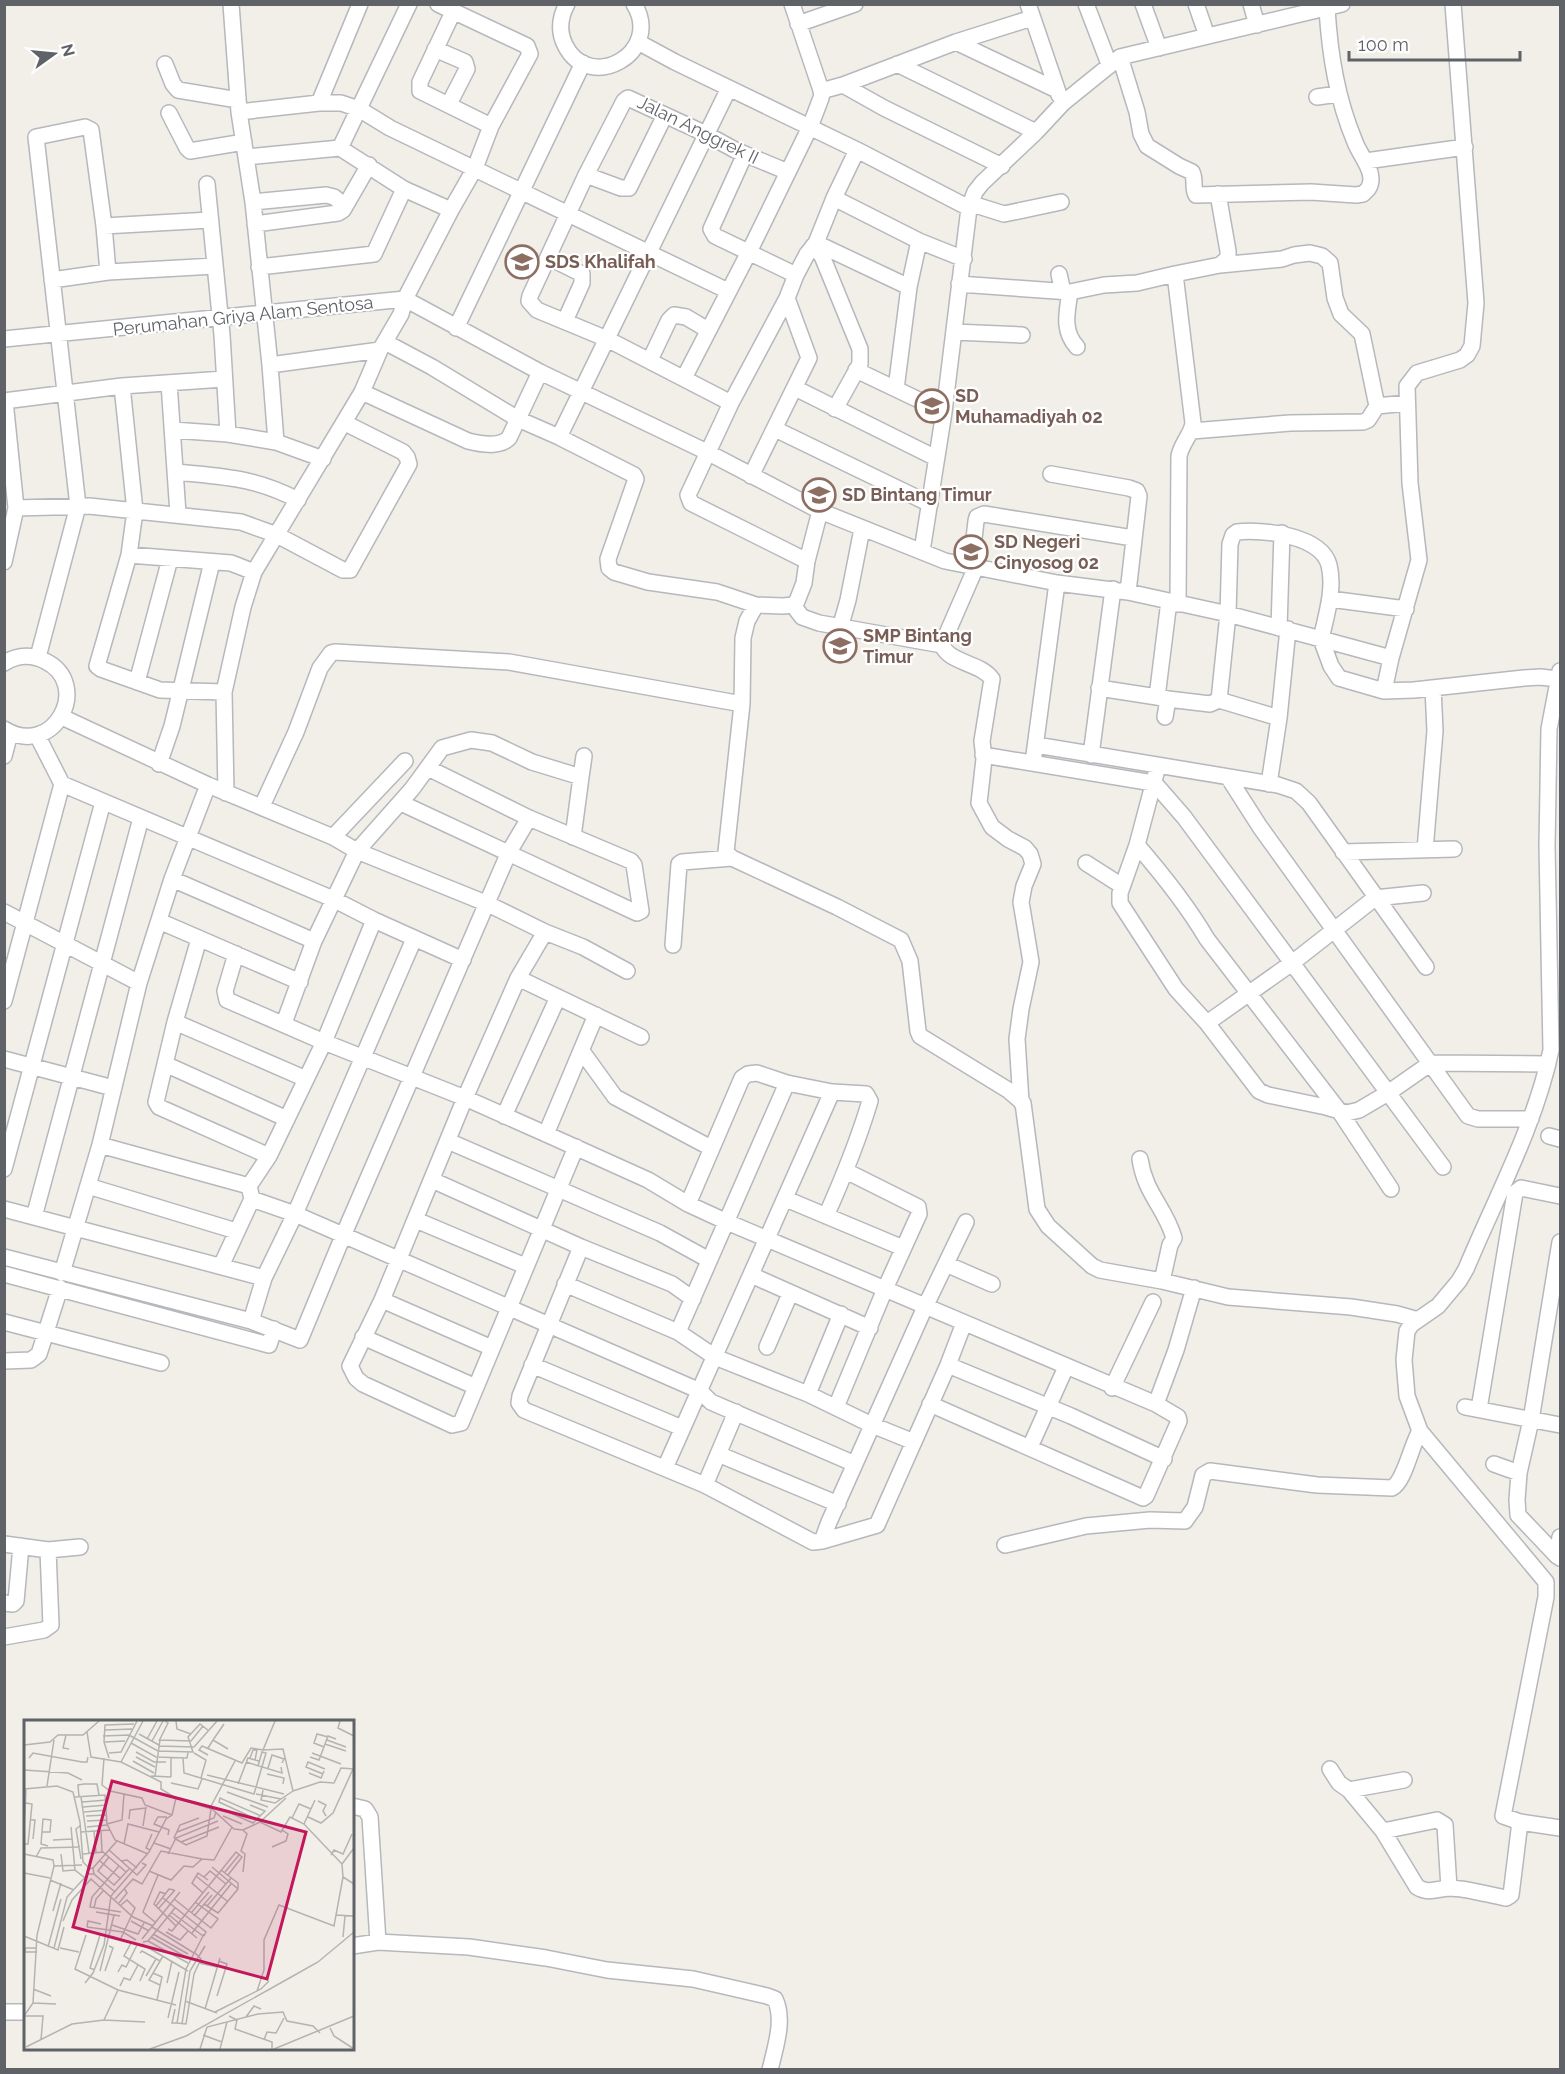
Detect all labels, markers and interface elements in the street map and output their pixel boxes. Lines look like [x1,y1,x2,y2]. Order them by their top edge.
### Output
north arrow [24,24,84,84]
scale bar [1349,24,1520,62]
text: 100 m [1358,34,1409,55]
text: N [57,42,79,59]
street label: Jalan Anggrek II [634,91,762,168]
school or university icon: SDS Khalifah [504,244,540,280]
place label: SDS Khalifah [545,251,656,272]
street label: Perumahan Griya Alam Sentosa [112,291,374,340]
place label: SD Muhamadiyah 02 [955,385,1103,427]
school or university icon: SD Muhamadiyah 02 [914,388,950,424]
school or university icon: SD Bintang Timur [801,477,837,513]
place label: SD Bintang Timur [842,484,992,505]
place label: SD Negeri Cinyosog 02 [994,531,1099,573]
school or university icon: SD Negeri Cinyosog 02 [953,534,989,570]
place label: SMP Bintang Timur [863,625,972,667]
school or university icon: SMP Bintang Timur [822,628,858,664]
inset map [24,1720,354,2050]

